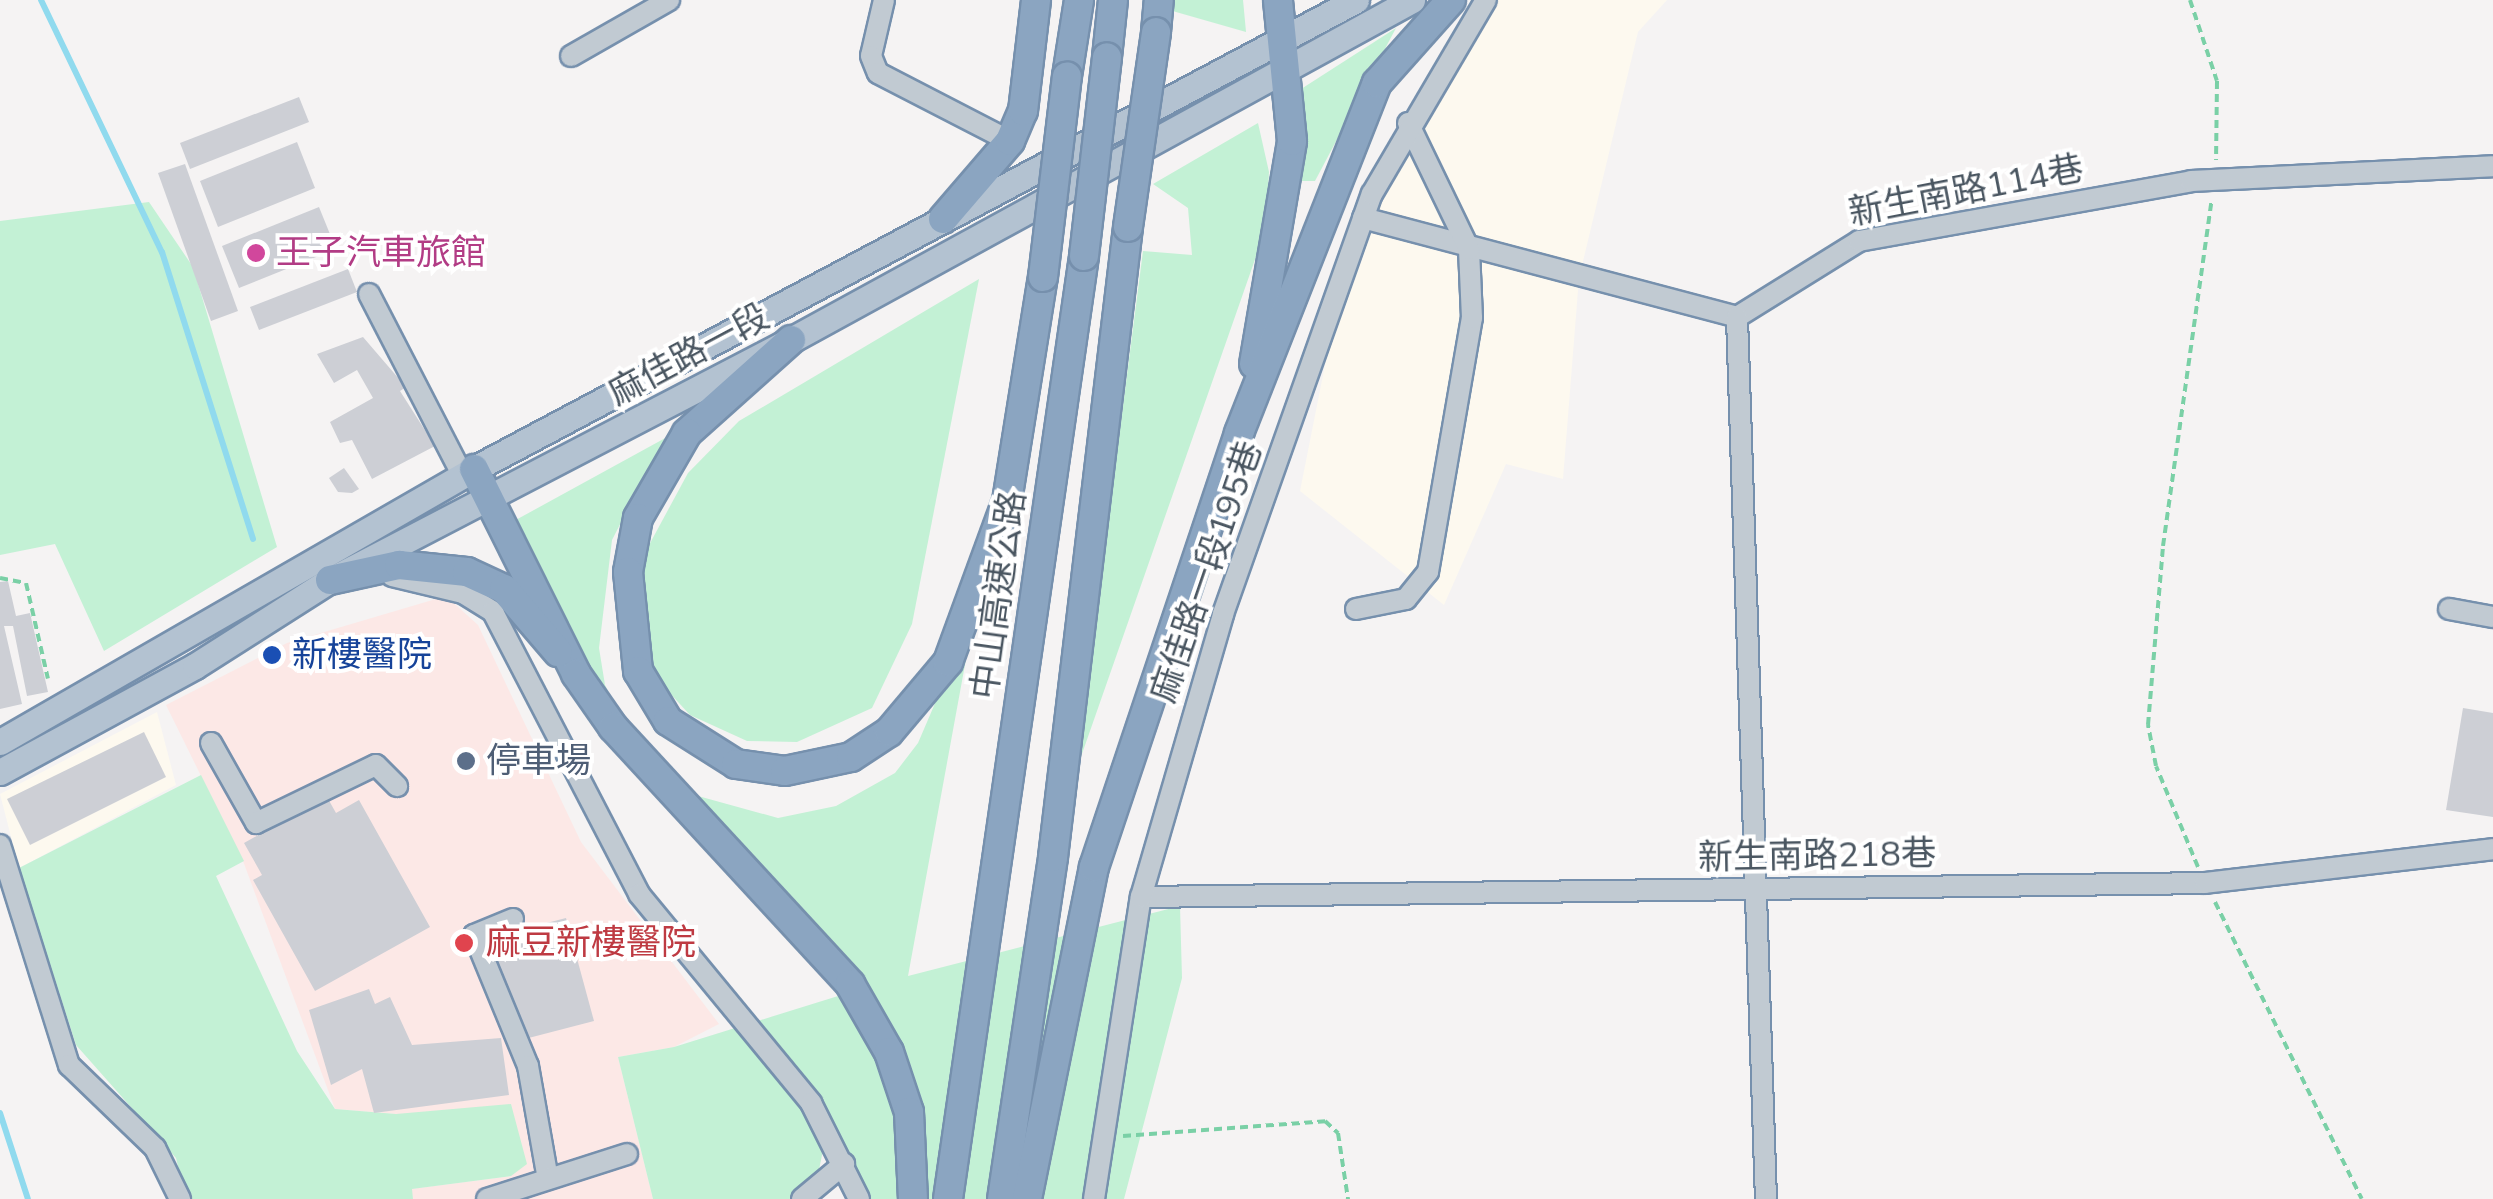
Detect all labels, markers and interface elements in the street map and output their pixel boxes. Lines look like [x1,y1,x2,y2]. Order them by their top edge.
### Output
street label: 新生南路114巷 [1845,148,2087,234]
place label: 王子汽車旅館 [276,232,486,274]
marker: 王子汽車旅館 [245,242,267,264]
street label: 麻佳路一段 [602,295,776,415]
street label: 麻佳路一段195巷 [1143,436,1271,708]
street label: 中山高速公路 [964,488,1034,702]
place label: 新樓醫院 [292,634,432,676]
marker: 新樓醫院 [261,644,283,666]
place label: 停車場 [486,740,591,782]
marker: 停車場 [455,750,477,772]
street label: 新生南路218巷 [1698,833,1936,879]
place label: 麻豆新樓醫院 [486,922,696,964]
marker: 麻豆新樓醫院 [451,930,477,956]

